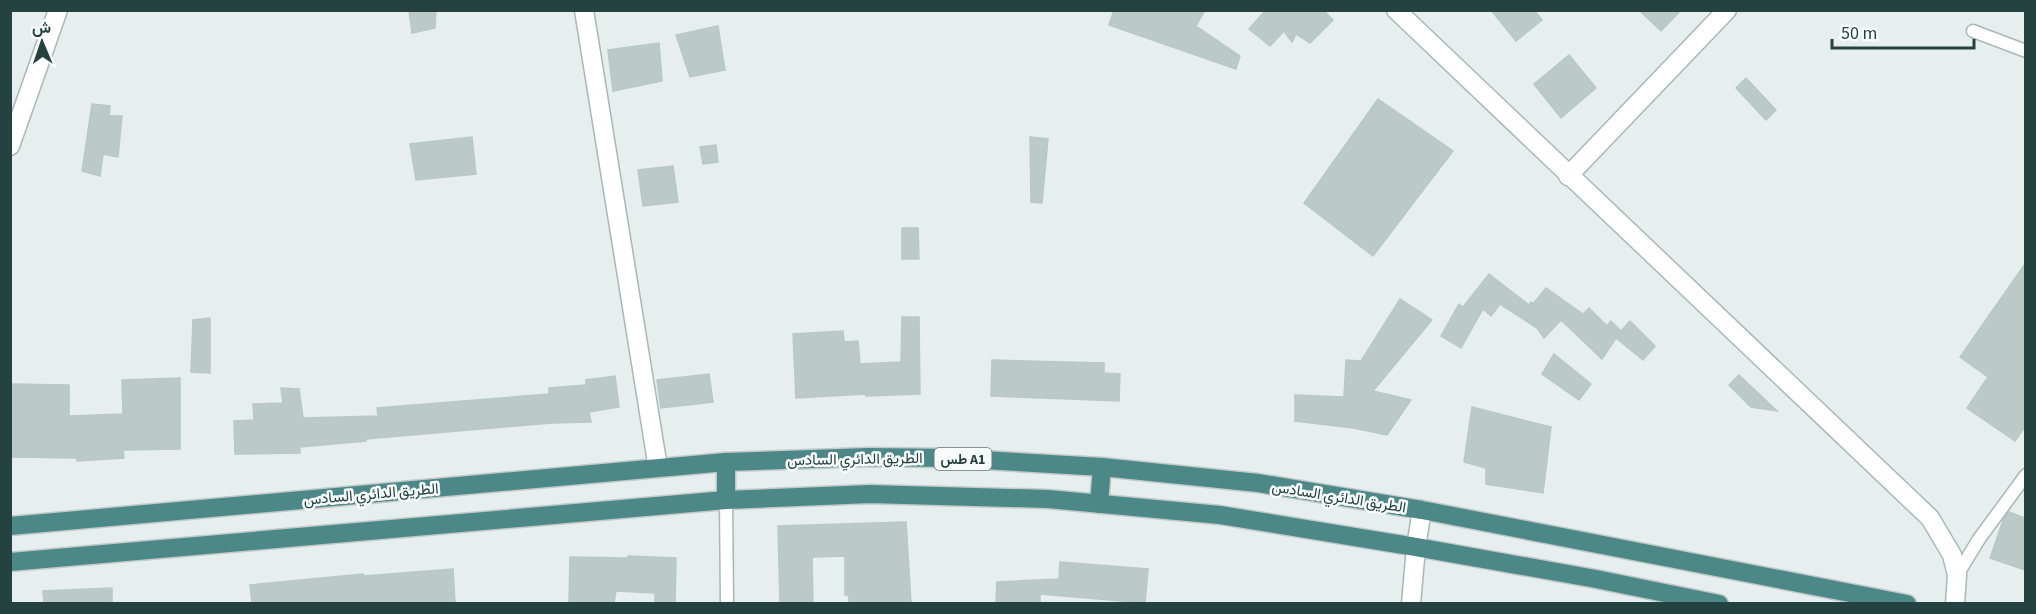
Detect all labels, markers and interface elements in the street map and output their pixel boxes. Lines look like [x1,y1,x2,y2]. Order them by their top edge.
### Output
north arrow [12,12,72,72]
scale bar [1832,12,1974,50]
text: ش [32,17,52,39]
text: 50 m [1841,21,1877,46]
street label: الطريق الدائري السادس [787,448,923,473]
road number: طس A1 [934,448,992,470]
street label: الطريق الدائري السادس [1270,477,1407,520]
street label: الطريق الدائري السادس [303,478,440,513]

